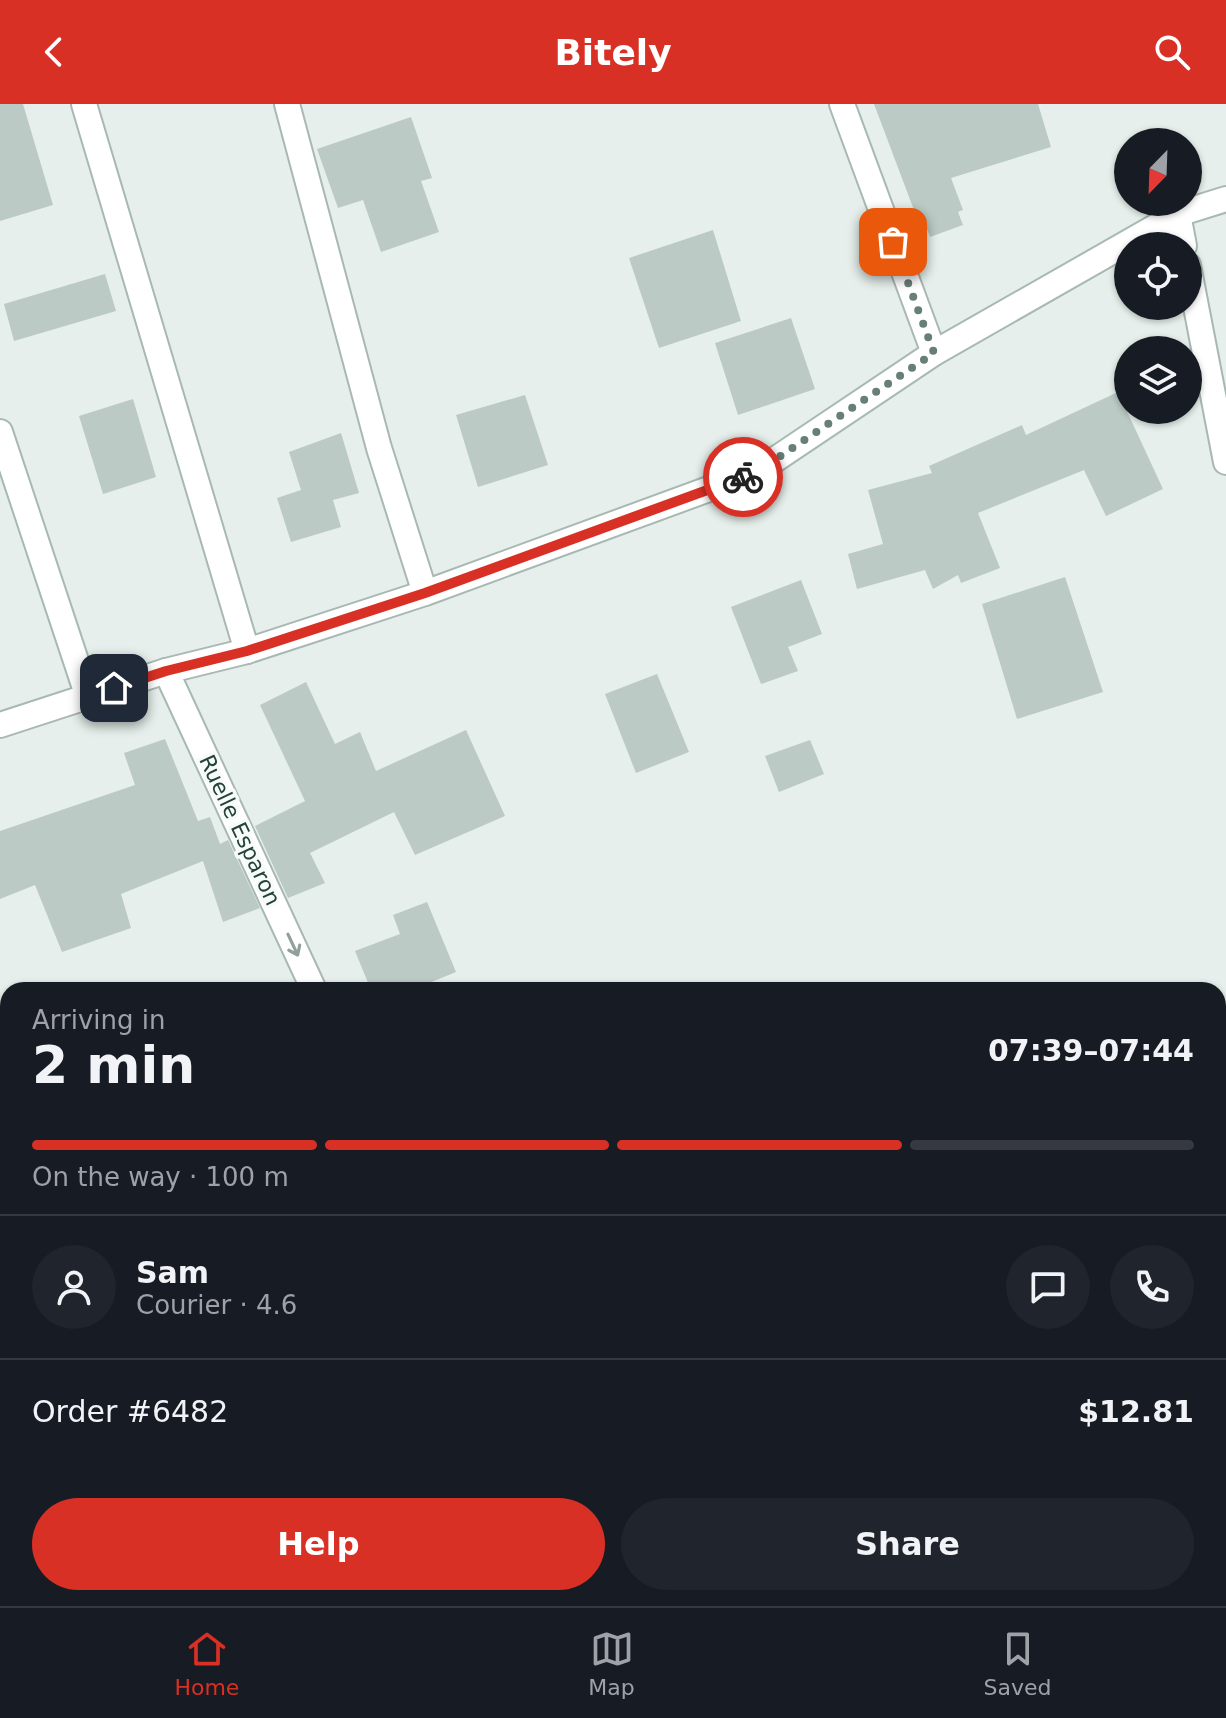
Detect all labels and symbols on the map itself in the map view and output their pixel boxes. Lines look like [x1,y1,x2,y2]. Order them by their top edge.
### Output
north arrow [1114,128,1202,216]
pin [859,208,927,276]
courier [703,437,783,517]
pin [80,654,148,722]
street label: Ruelle Esparon [194,751,286,909]
one-way arrow [286,933,301,957]

